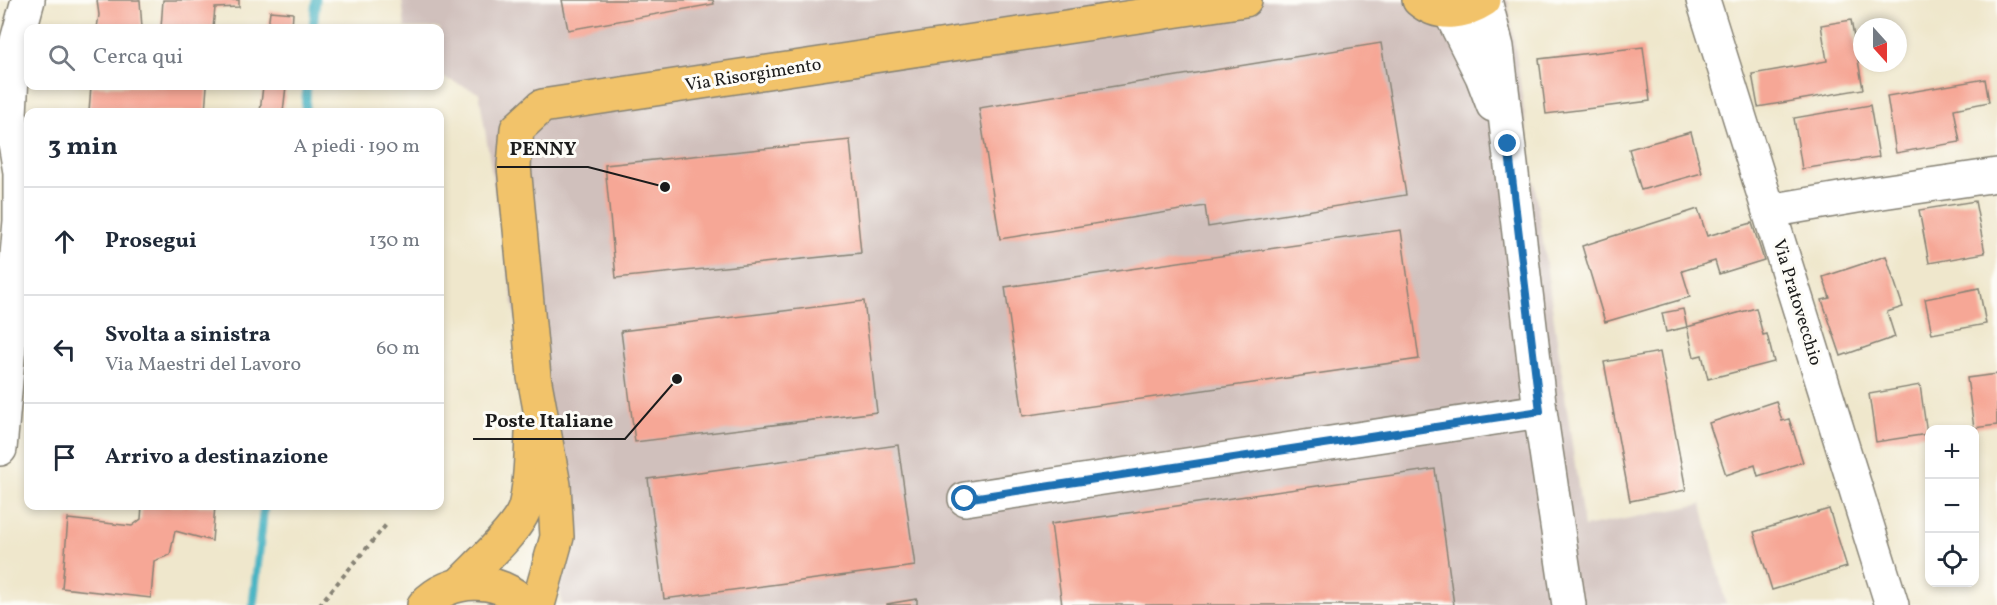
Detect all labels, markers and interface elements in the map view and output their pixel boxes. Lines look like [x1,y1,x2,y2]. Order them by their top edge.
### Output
north arrow [1853,18,1907,72]
search box [24,24,444,90]
icon: search [45,41,78,74]
text: Cerca qui [93,42,183,73]
street label: Via Risorgimento [683,52,823,99]
text: 3 min [48,129,118,165]
callout: PENNY [497,129,588,167]
route end [1494,130,1520,156]
text: A piedi · 190 m [293,133,420,161]
text: PENNY [510,136,577,164]
icon: ahead [48,225,81,258]
text: Prosegui [105,226,197,257]
text: 130 m [369,227,420,255]
street label: Via Pratovecchio [1765,236,1828,369]
text: Svolta a sinistra [105,320,271,351]
icon: left [48,333,81,366]
text: 60 m [376,335,420,363]
text: Via Maestri del Lavoro [105,351,301,379]
callout: Poste Italiane [473,401,625,439]
text: Poste Italiane [485,408,613,436]
map controls [1925,425,1979,587]
button: + [1925,425,1979,479]
icon: arrive [48,441,81,474]
text: Arrivo a destinazione [105,442,328,473]
button: − [1925,479,1979,533]
route start [951,485,977,511]
button: locate [1925,533,1979,587]

